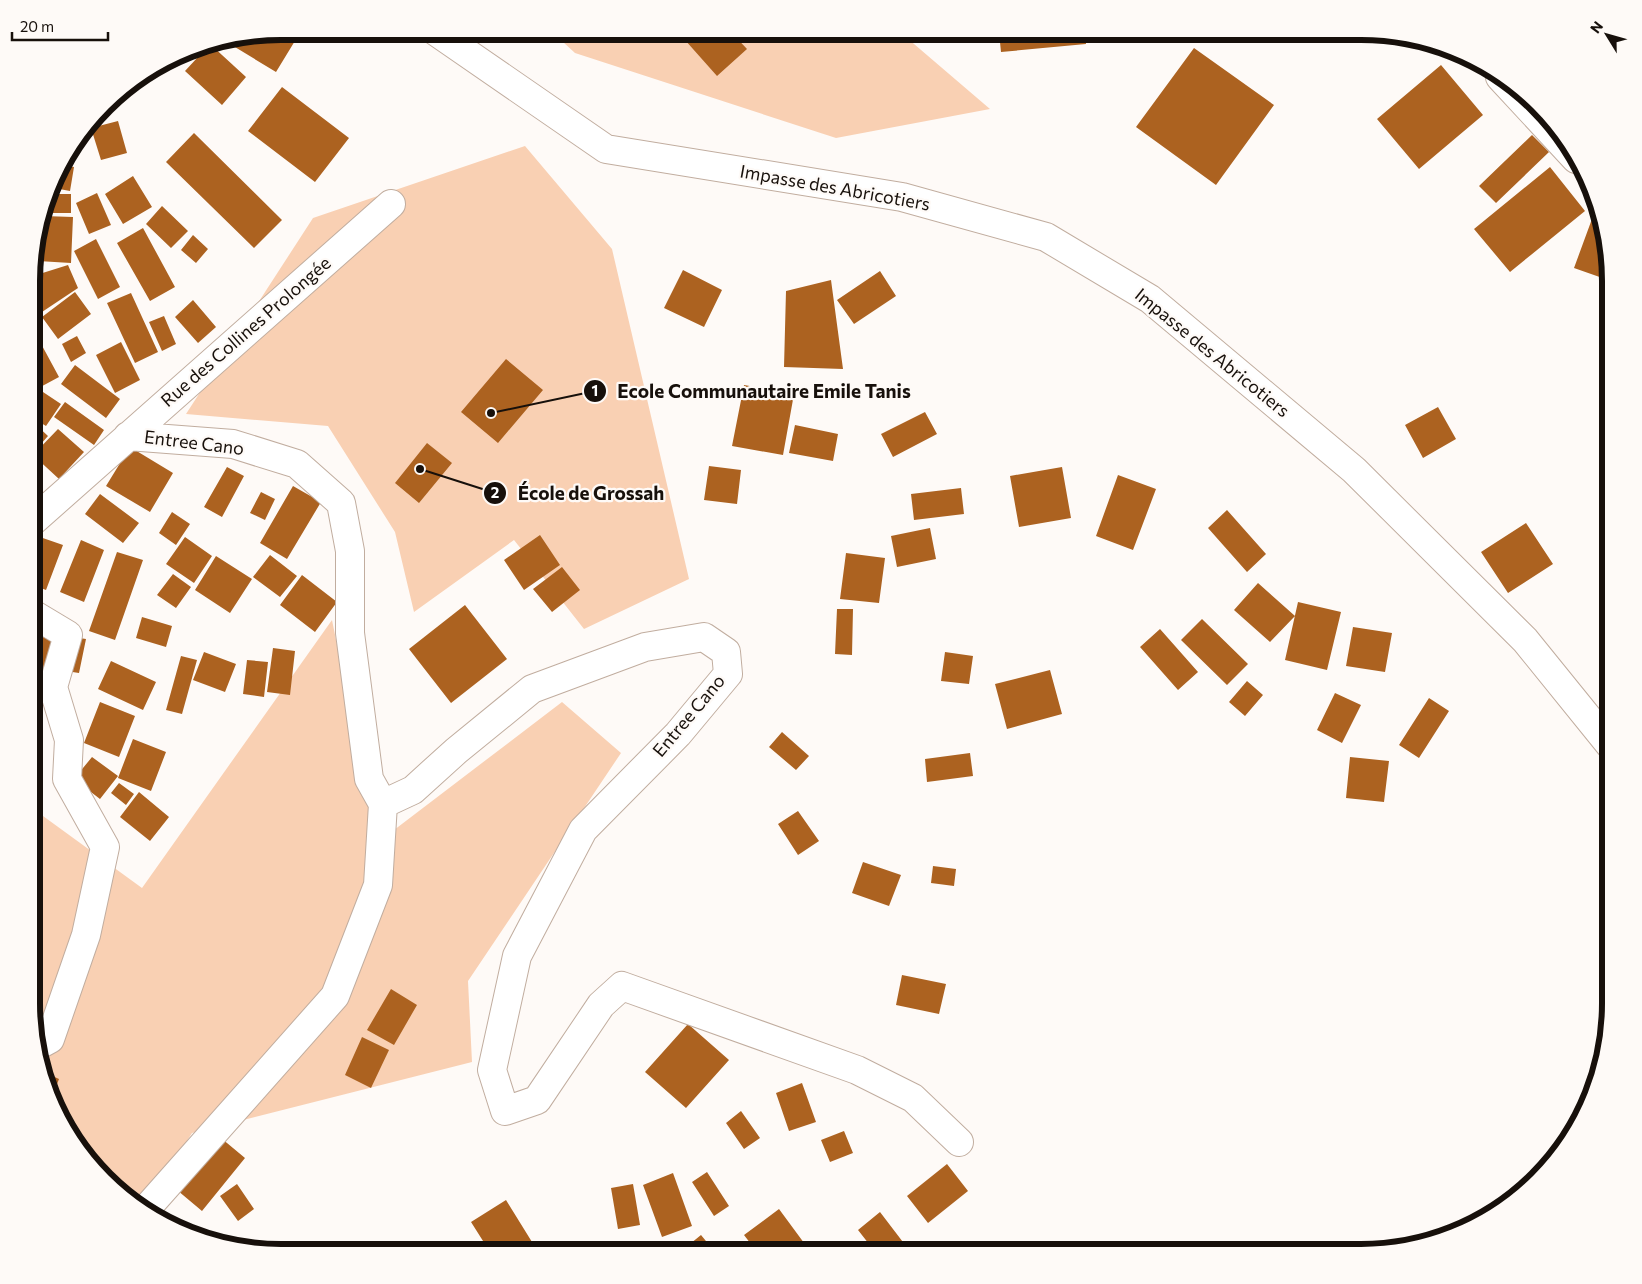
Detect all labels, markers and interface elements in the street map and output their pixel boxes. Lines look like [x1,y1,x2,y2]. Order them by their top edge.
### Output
scale bar [12,10,109,42]
north arrow [1582,10,1632,60]
text: 20 m [20,17,54,35]
text: N [1586,18,1606,36]
street label: Impasse des Abricotiers [738,159,932,215]
street label: Rue des Collines Prolongée [156,251,335,411]
street label: Impasse des Abricotiers [1131,283,1294,421]
callout: Ecole Communautaire Emile Tanis [582,374,921,408]
text: Ecole Communautaire Emile Tanis [617,379,911,402]
text: 1 [592,381,598,399]
street label: Entree Cano [143,425,245,459]
callout: École de Grossah [482,476,674,510]
text: École de Grossah [518,481,664,504]
text: 2 [491,483,499,501]
street label: Entree Cano [648,670,729,761]

